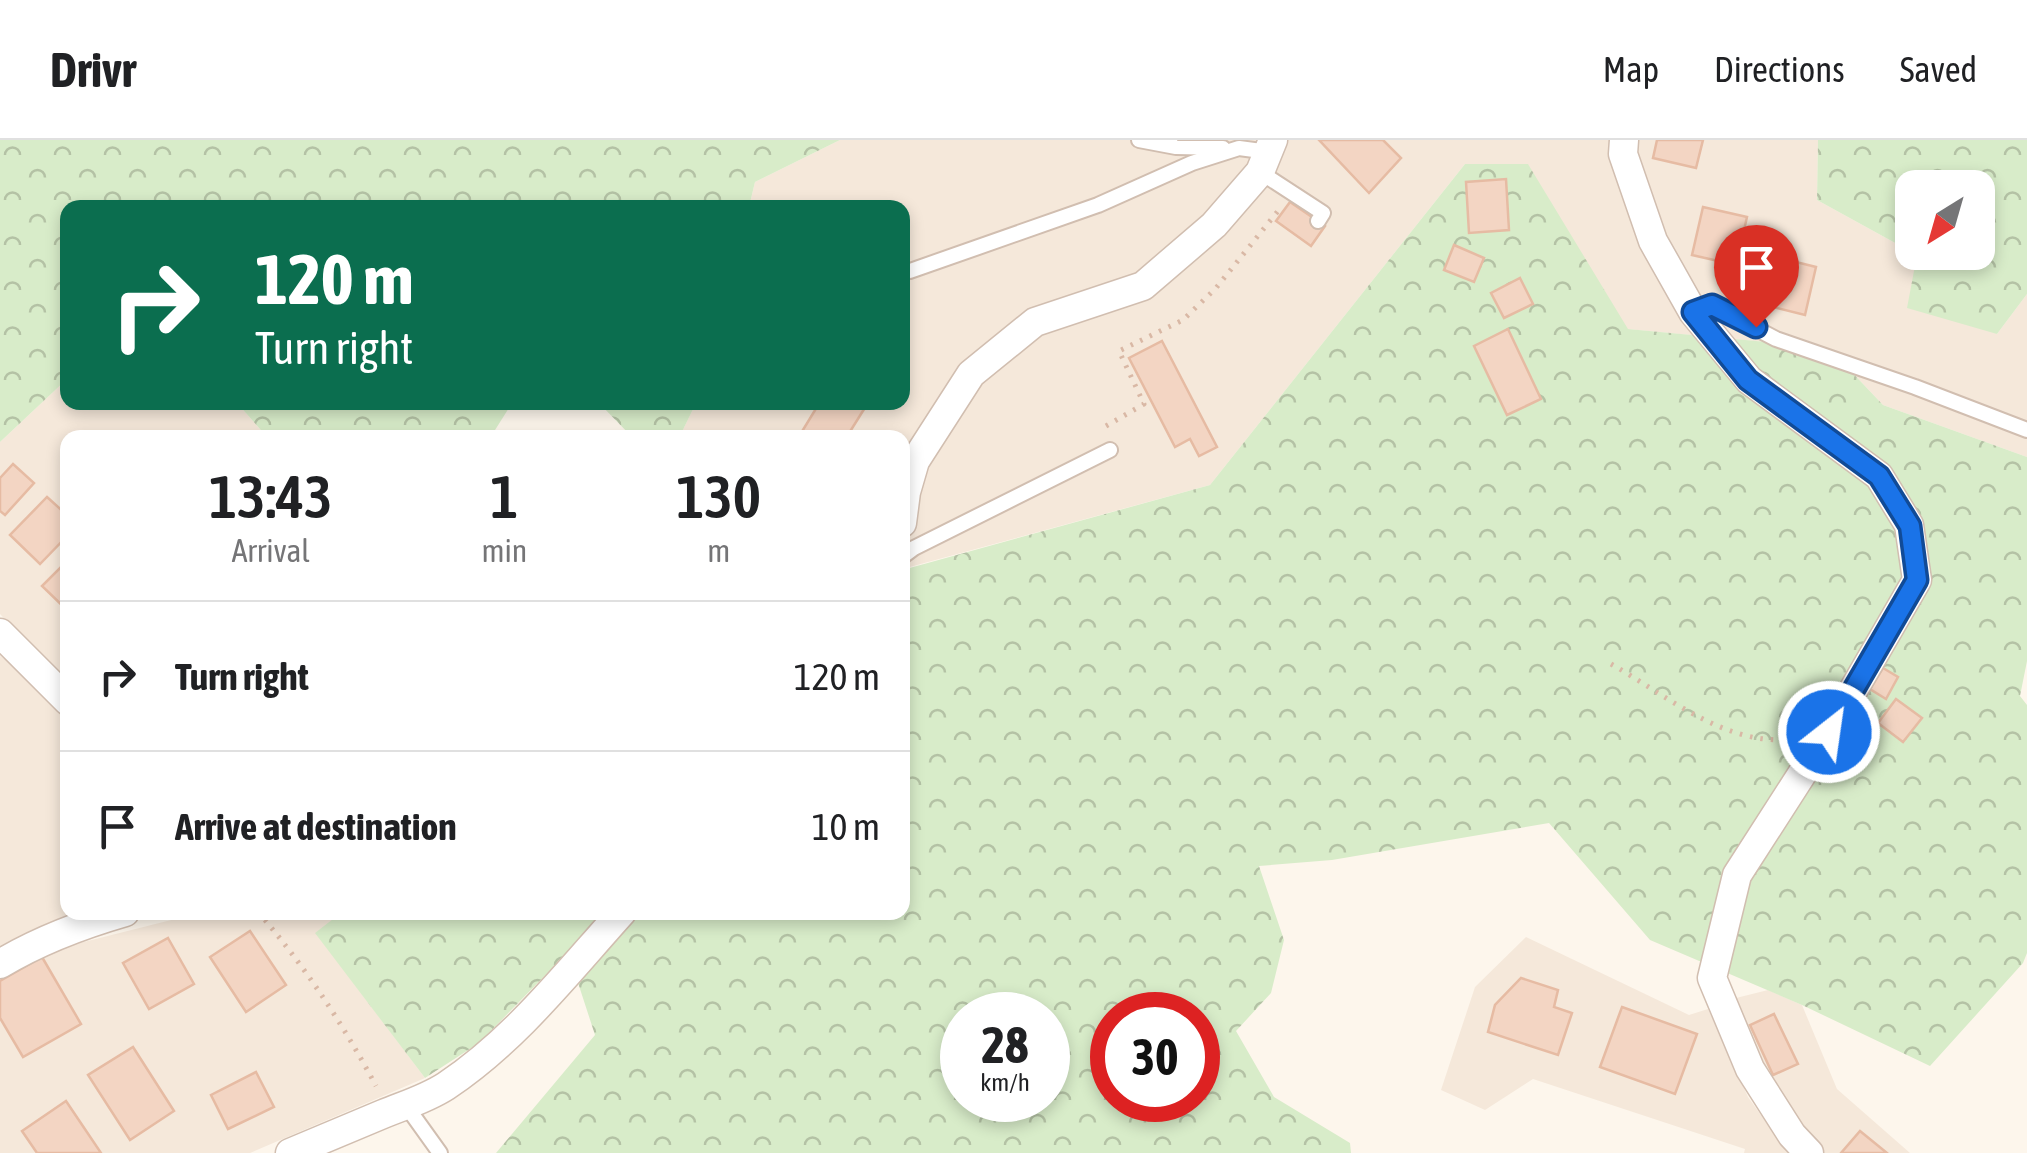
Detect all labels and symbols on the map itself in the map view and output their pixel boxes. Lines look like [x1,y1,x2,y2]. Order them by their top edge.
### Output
north arrow [1895,170,1995,270]
pin [1714,225,1799,328]
position arrow [1777,680,1881,784]
speed limit sign: 30 [1090,992,1220,1122]

